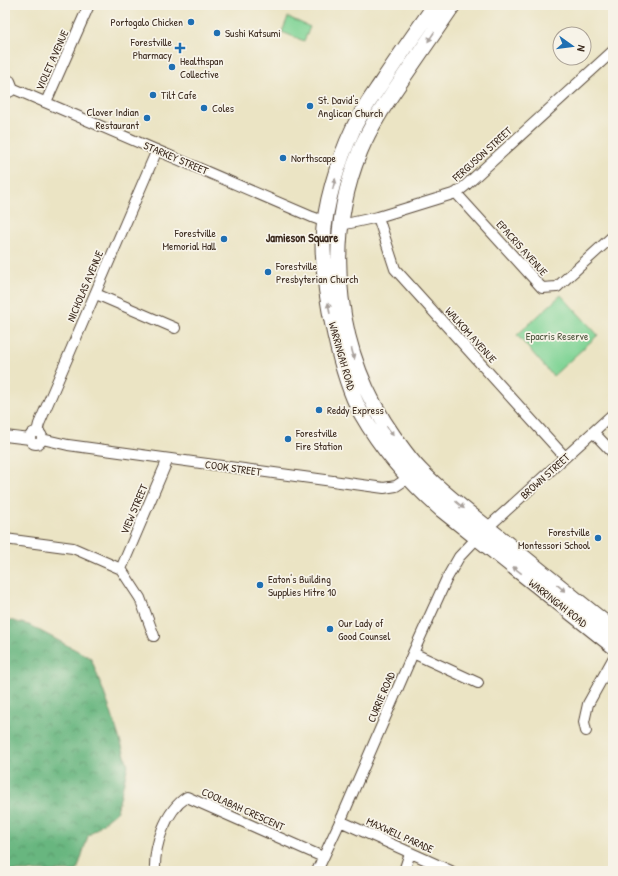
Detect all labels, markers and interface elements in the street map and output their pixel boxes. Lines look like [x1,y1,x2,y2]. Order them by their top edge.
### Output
place label: Portogalo Chicken [110,15,183,29]
marker: Portogalo Chicken [186,17,196,27]
place label: Sushi Katsumi [225,26,281,40]
north arrow [552,26,592,66]
street label: VIOLET AVENUE [32,27,72,92]
marker: Sushi Katsumi [212,28,222,38]
one-way arrow [427,32,435,42]
place label: Forestville Pharmacy [130,35,173,62]
marker: Forestville Pharmacy [175,43,185,53]
text: N [574,44,589,53]
place label: Healthspan Collective [180,54,223,81]
marker: Healthspan Collective [167,62,177,72]
place label: Tilt Cafe [161,88,197,102]
marker: Tilt Cafe [148,90,158,100]
place label: St. David's Anglican Church [318,93,383,120]
place label: Coles [212,101,234,115]
marker: St. David's Anglican Church [305,101,315,111]
marker: Coles [199,103,209,113]
place label: Clover Indian Restaurant [86,105,139,132]
marker: Clover Indian Restaurant [142,113,152,123]
street label: FERGUSON STREET [449,123,515,185]
street label: STARKEY STREET [142,138,211,178]
place label: Northscape [291,151,336,165]
marker: Northscape [278,153,288,163]
one-way arrow [331,178,337,190]
street label: EPACRIS AVENUE [493,217,551,279]
place label: Forestville Memorial Hall [162,226,217,253]
district label: Jamieson Square [266,229,338,247]
marker: Forestville Memorial Hall [219,234,229,244]
street label: NICHOLAS AVENUE [64,248,106,324]
place label: Forestville Presbyterian Church [275,259,359,286]
marker: Forestville Presbyterian Church [263,267,273,277]
one-way arrow [326,301,332,314]
street label: WALKOM AVENUE [442,304,500,366]
street label: WARRINGAH ROAD [326,320,359,393]
park label: Epacris Reserve [526,329,589,343]
one-way arrow [350,348,356,360]
place label: Reddy Express [327,403,384,417]
marker: Reddy Express [314,405,324,415]
place label: Forestville Fire Station [295,426,343,453]
one-way arrow [386,426,394,436]
marker: Forestville Fire Station [283,434,293,444]
street label: BROWN STREET [517,450,573,502]
street label: COOK STREET [204,457,263,479]
street label: VIEW STREET [117,481,151,536]
one-way arrow [455,501,466,510]
place label: Forestville Montessori School [518,525,591,552]
marker: Forestville Montessori School [593,533,603,543]
one-way arrow [511,565,522,574]
place label: Eaton's Building Supplies Mitre 10 [268,572,336,599]
street label: WARRINGAH ROAD [526,576,591,631]
marker: Eaton's Building Supplies Mitre 10 [255,580,265,590]
one-way arrow [556,583,567,592]
place label: Our Lady of Good Counsel [338,616,390,643]
marker: Our Lady of Good Counsel [325,624,335,634]
street label: CURRIE ROAD [364,669,398,724]
street label: COOLABAH CRESCENT [199,784,287,834]
street label: MAXWELL PARADE [364,814,436,856]

